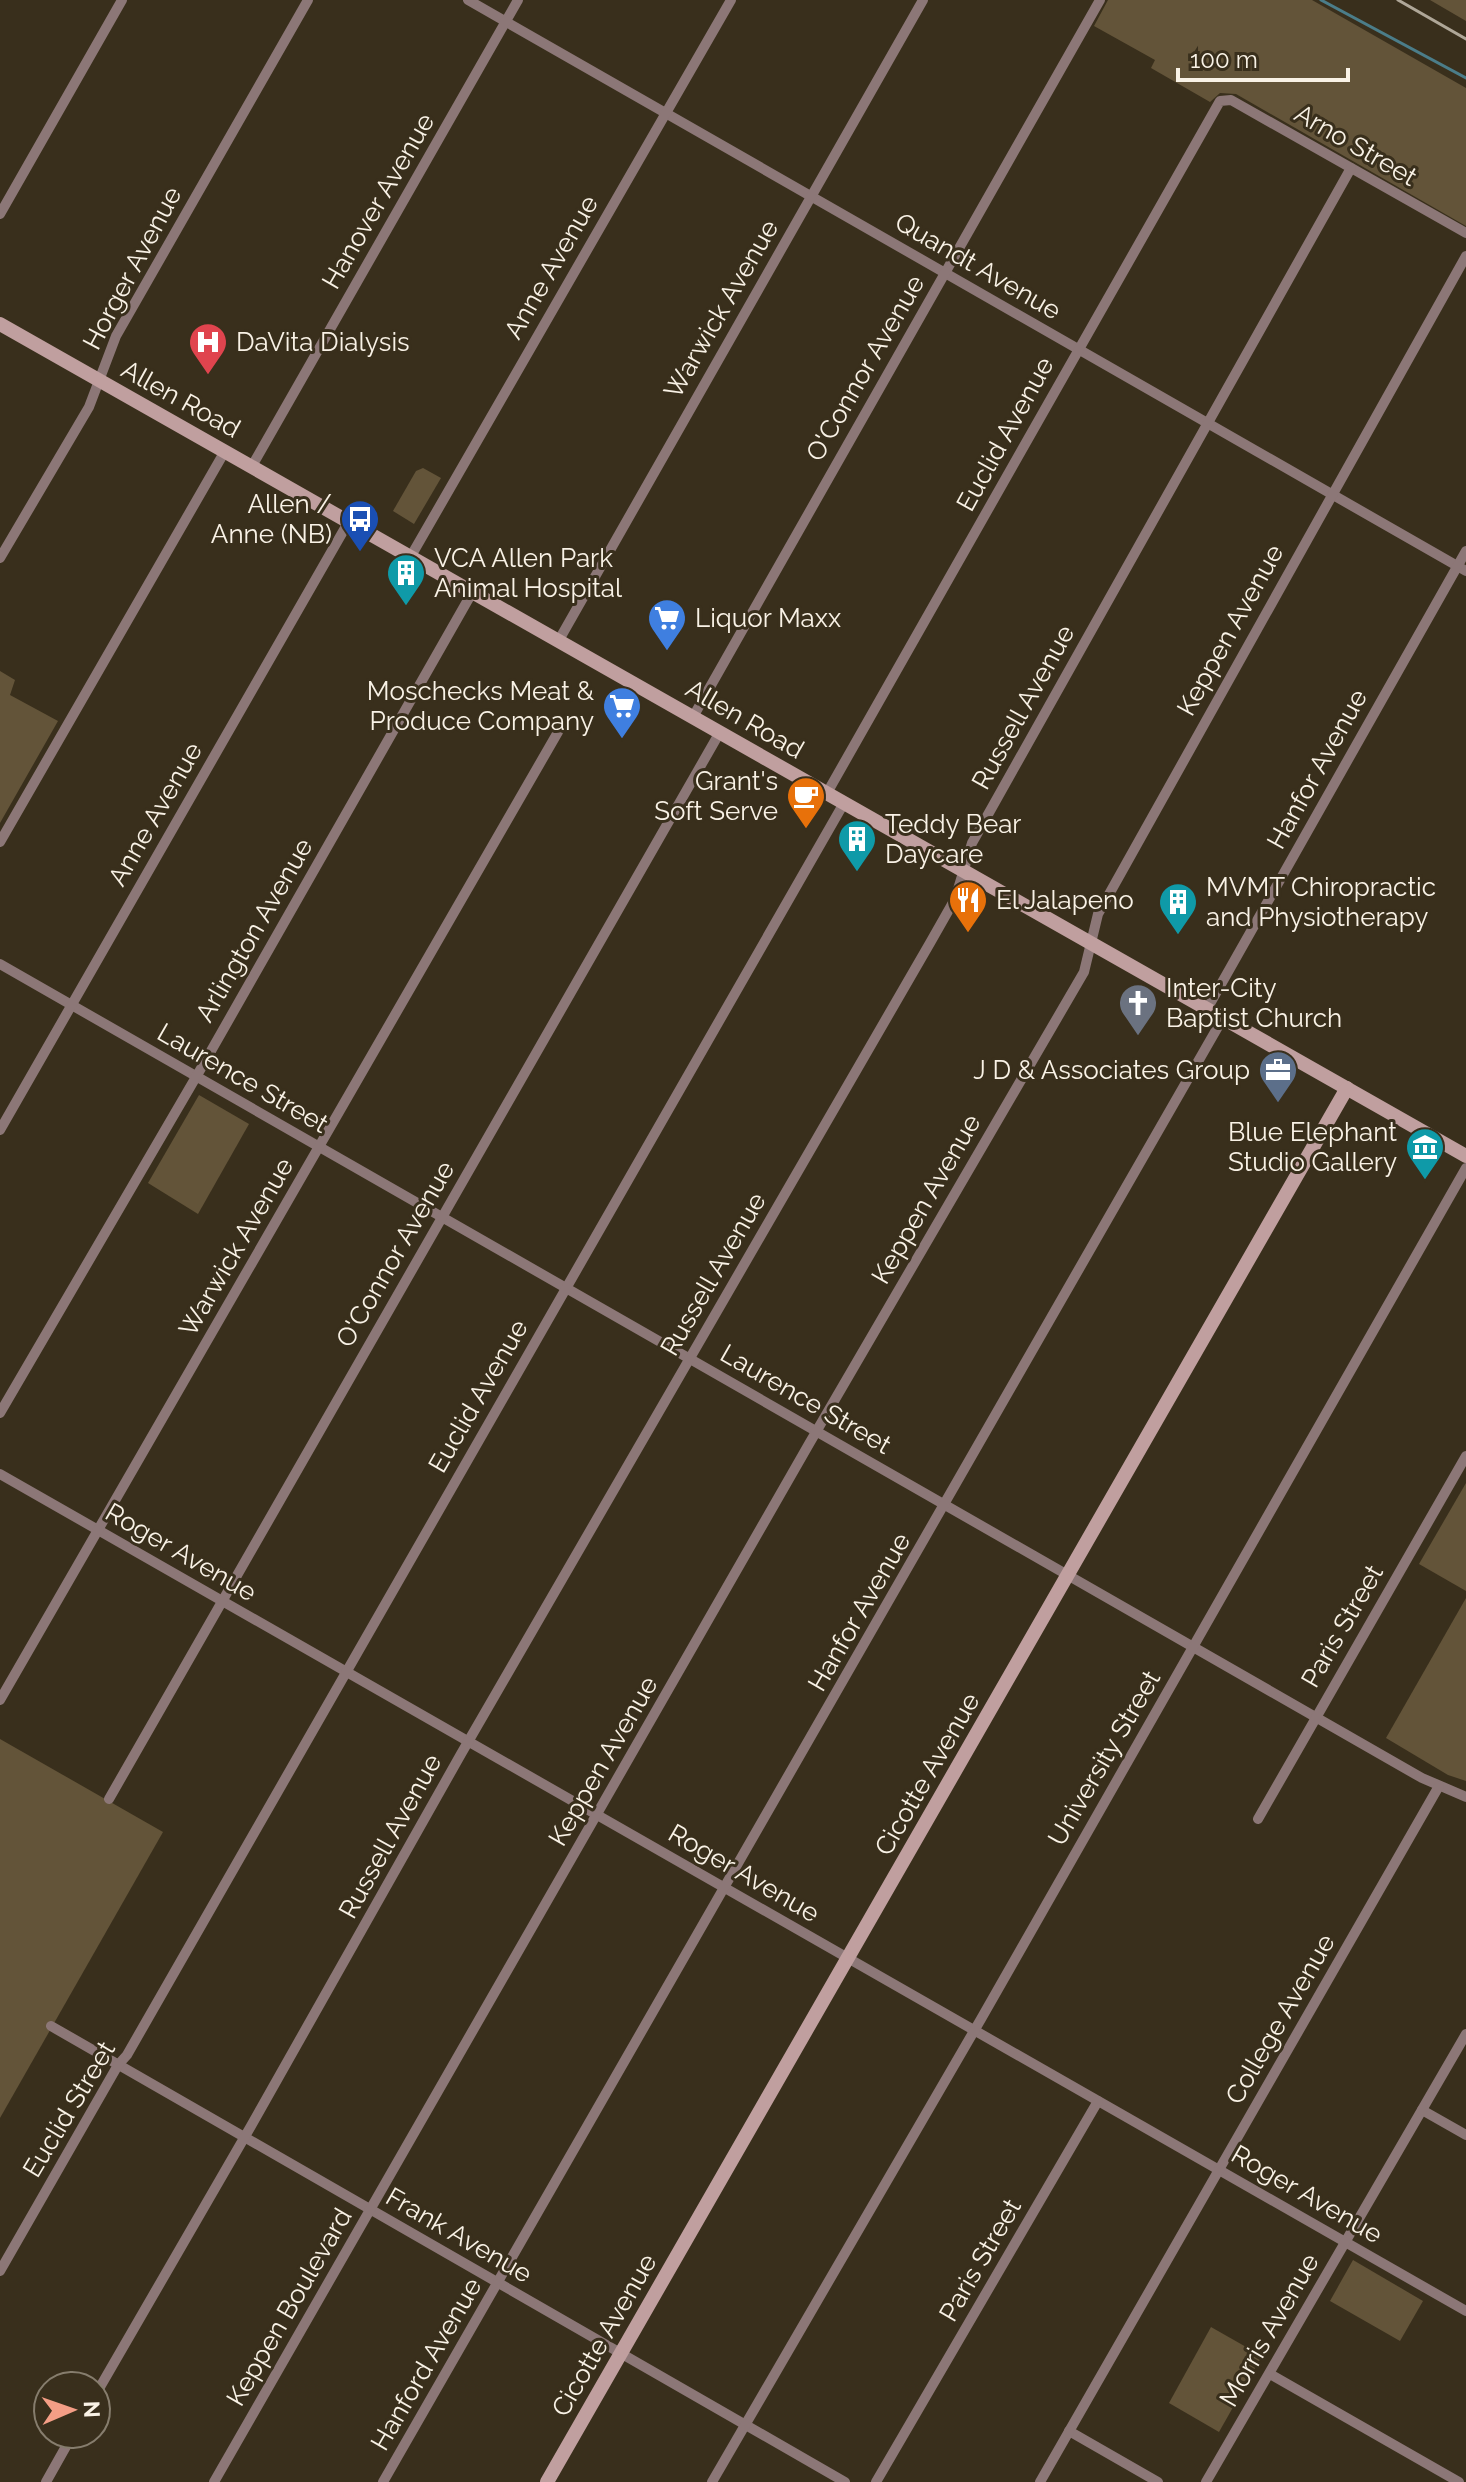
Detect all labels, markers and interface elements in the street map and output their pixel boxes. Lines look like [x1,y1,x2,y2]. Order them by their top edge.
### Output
scale bar [1178,32,1348,82]
text: 100 m [1190,45,1258,74]
street label: Arno Street [1290,98,1423,192]
street label: Hanover Avenue [316,108,440,294]
street label: Horger Avenue [76,181,188,355]
street label: Anne Avenue [498,190,604,344]
street label: Quandt Avenue [890,206,1066,326]
street label: Warwick Avenue [658,214,784,404]
street label: O'Connor Avenue [800,270,930,466]
hospital icon: DaVita Dialysis [187,321,229,376]
place label: DaVita Dialysis [236,327,410,357]
street label: Euclid Avenue [950,352,1060,516]
street label: Allen Road [116,354,246,444]
place label: Allen / Anne (NB) [211,489,332,549]
bus stop icon: Allen / Anne (NB) [339,498,381,553]
street label: Keppen Avenue [1171,539,1289,721]
place label: VCA Allen Park Animal Hospital [434,543,623,603]
building icon: VCA Allen Park Animal Hospital [385,552,427,607]
supermarket icon: Liquor Maxx [646,597,688,652]
place label: Liquor Maxx [695,603,841,633]
street label: Russell Avenue [966,620,1080,794]
street label: Allen Road [681,673,809,765]
place label: Moschecks Meat & Produce Company [367,676,595,736]
street label: Hanfor Avenue [1261,684,1373,854]
supermarket icon: Moschecks Meat & Produce Company [601,685,643,740]
street label: Anne Avenue [102,737,208,891]
place label: Grant's Soft Serve [654,766,778,826]
cafe icon: Grant's Soft Serve [785,775,827,830]
place label: Teddy Bear Daycare [885,809,1021,869]
building icon: Teddy Bear Daycare [836,818,878,873]
street label: Arlington Avenue [189,833,319,1027]
place label: MVMT Chiropractic and Physiotherapy [1206,872,1436,932]
restaurant icon: El Jalapeno [947,879,989,934]
building icon: MVMT Chiropractic and Physiotherapy [1157,881,1199,936]
place label: El Jalapeno [996,885,1134,915]
place label: Inter-City Baptist Church [1166,973,1342,1033]
church icon: Inter-City Baptist Church [1117,982,1159,1037]
street label: Laurence Street [152,1017,334,1139]
office icon: J D & Associates Group [1257,1049,1299,1104]
place label: J D & Associates Group [973,1055,1250,1085]
street label: Keppen Avenue [865,1109,987,1289]
place label: Blue Elephant Studio Gallery [1228,1117,1397,1177]
museum icon: Blue Elephant Studio Gallery [1404,1126,1446,1181]
street label: Warwick Avenue [173,1152,299,1342]
street label: O'Connor Avenue [330,1156,460,1352]
street label: Russell Avenue [654,1187,772,1361]
street label: Euclid Avenue [422,1314,534,1478]
street label: Laurence Street [715,1338,897,1460]
street label: Roger Avenue [100,1497,262,1607]
street label: Hanfor Avenue [802,1528,916,1696]
street label: Paris Street [1295,1559,1389,1693]
street label: University Street [1042,1665,1166,1851]
street label: Keppen Avenue [542,1671,664,1851]
street label: Cicotte Avenue [868,1688,986,1860]
street label: Russell Avenue [333,1749,447,1923]
street label: Roger Avenue [663,1818,825,1928]
street label: College Avenue [1219,1929,1341,2109]
street label: Euclid Street [17,2036,121,2182]
street label: Roger Avenue [1226,2139,1388,2249]
street label: Frank Avenue [381,2181,537,2289]
street label: Paris Street [933,2193,1027,2327]
street label: Keppen Boulevard [220,2203,358,2411]
street label: Morris Avenue [1213,2248,1325,2412]
street label: Cicotte Avenue [545,2249,663,2421]
street label: Hanford Avenue [365,2273,487,2455]
north arrow [32,2370,112,2450]
text: N [79,2400,105,2418]

